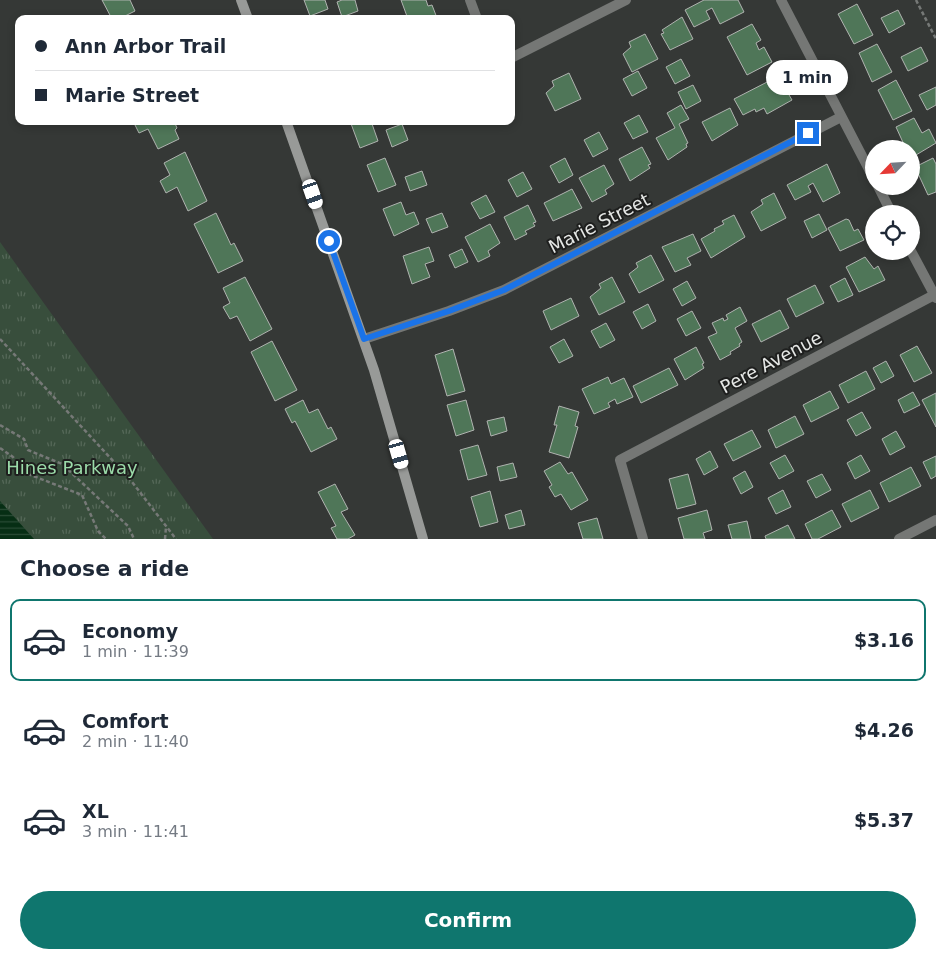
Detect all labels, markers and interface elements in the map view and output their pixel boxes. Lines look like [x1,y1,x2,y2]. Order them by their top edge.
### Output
text: Ann Arbor Trail [65,35,226,57]
callout: 1 min [767,61,849,96]
text: 1 min [782,68,832,87]
text: Marie Street [65,84,199,106]
route end [797,122,819,144]
north arrow [865,140,920,195]
map controls [865,140,920,260]
car [301,177,324,211]
street label: Marie Street [545,189,653,257]
button: locate [865,205,920,260]
route start [318,230,340,252]
street label: Pere Avenue [717,326,825,398]
car [387,438,410,470]
park label: Hines Parkway [6,457,138,478]
text: Choose a ride [20,556,189,581]
icon: car [22,618,67,663]
text: Economy [82,620,178,642]
text: $3.16 [854,629,914,651]
text: 1 min · 11:39 [82,642,189,661]
icon: car [22,708,67,753]
text: Comfort [82,710,169,732]
text: $4.26 [854,719,914,741]
text: 2 min · 11:40 [82,732,189,751]
icon: car [22,798,67,843]
text: XL [82,800,109,822]
text: $5.37 [854,809,914,831]
text: 3 min · 11:41 [82,822,189,841]
button: Confirm [20,891,916,949]

